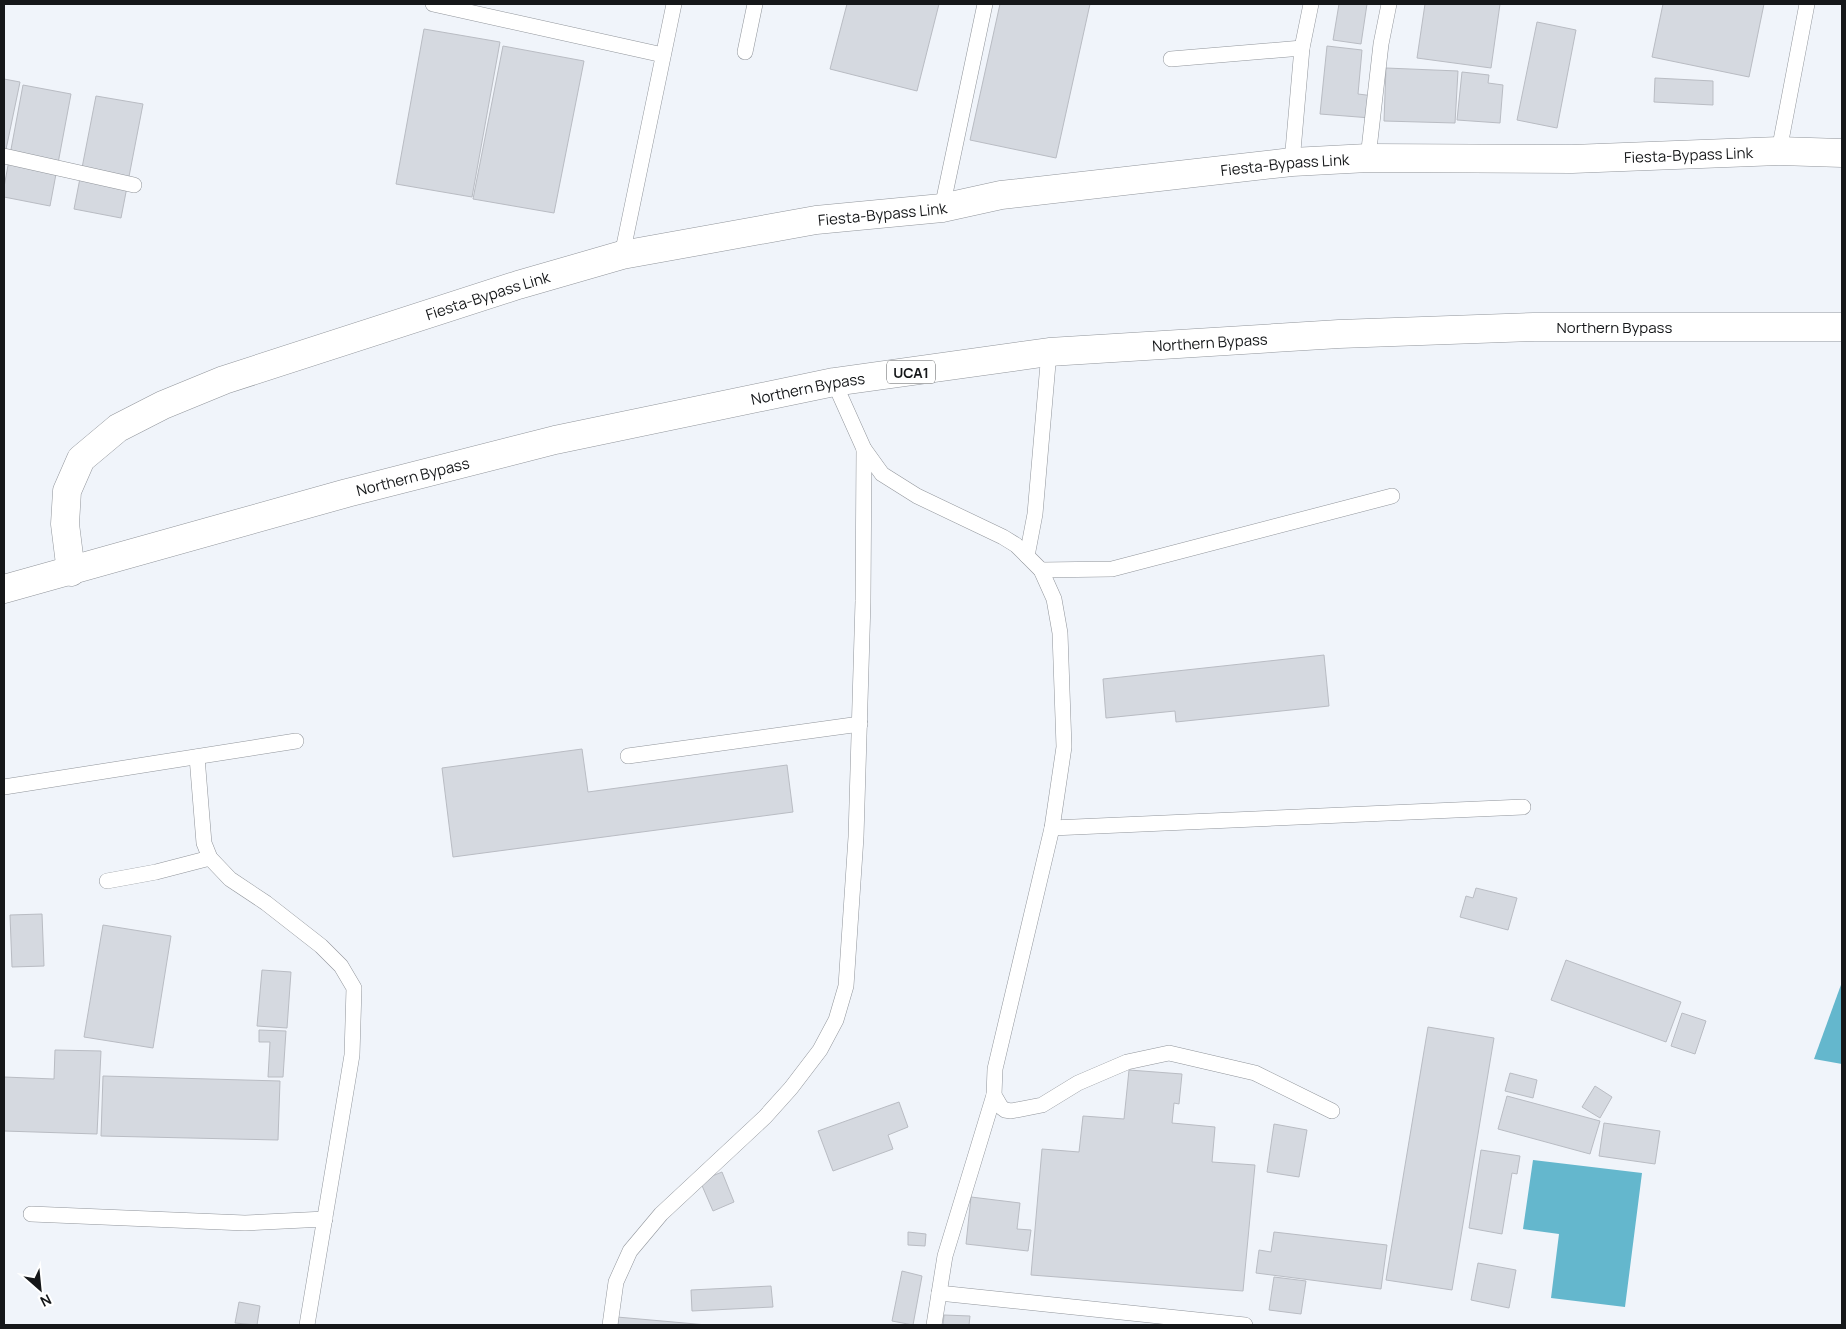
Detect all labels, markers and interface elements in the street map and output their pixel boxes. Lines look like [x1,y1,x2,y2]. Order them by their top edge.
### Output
street label: Fiesta-Bypass Link [1624,141,1754,167]
street label: Fiesta-Bypass Link [1219,148,1350,181]
street label: Fiesta-Bypass Link [817,197,949,230]
street label: Fiesta-Bypass Link [423,266,553,325]
street label: Northern Bypass [1557,317,1672,338]
street label: Northern Bypass [1151,328,1268,356]
road number: UCA1 [887,361,935,384]
street label: Northern Bypass [749,367,866,410]
street label: Northern Bypass [354,452,472,501]
north arrow [15,1264,65,1314]
text: N [37,1290,55,1312]

